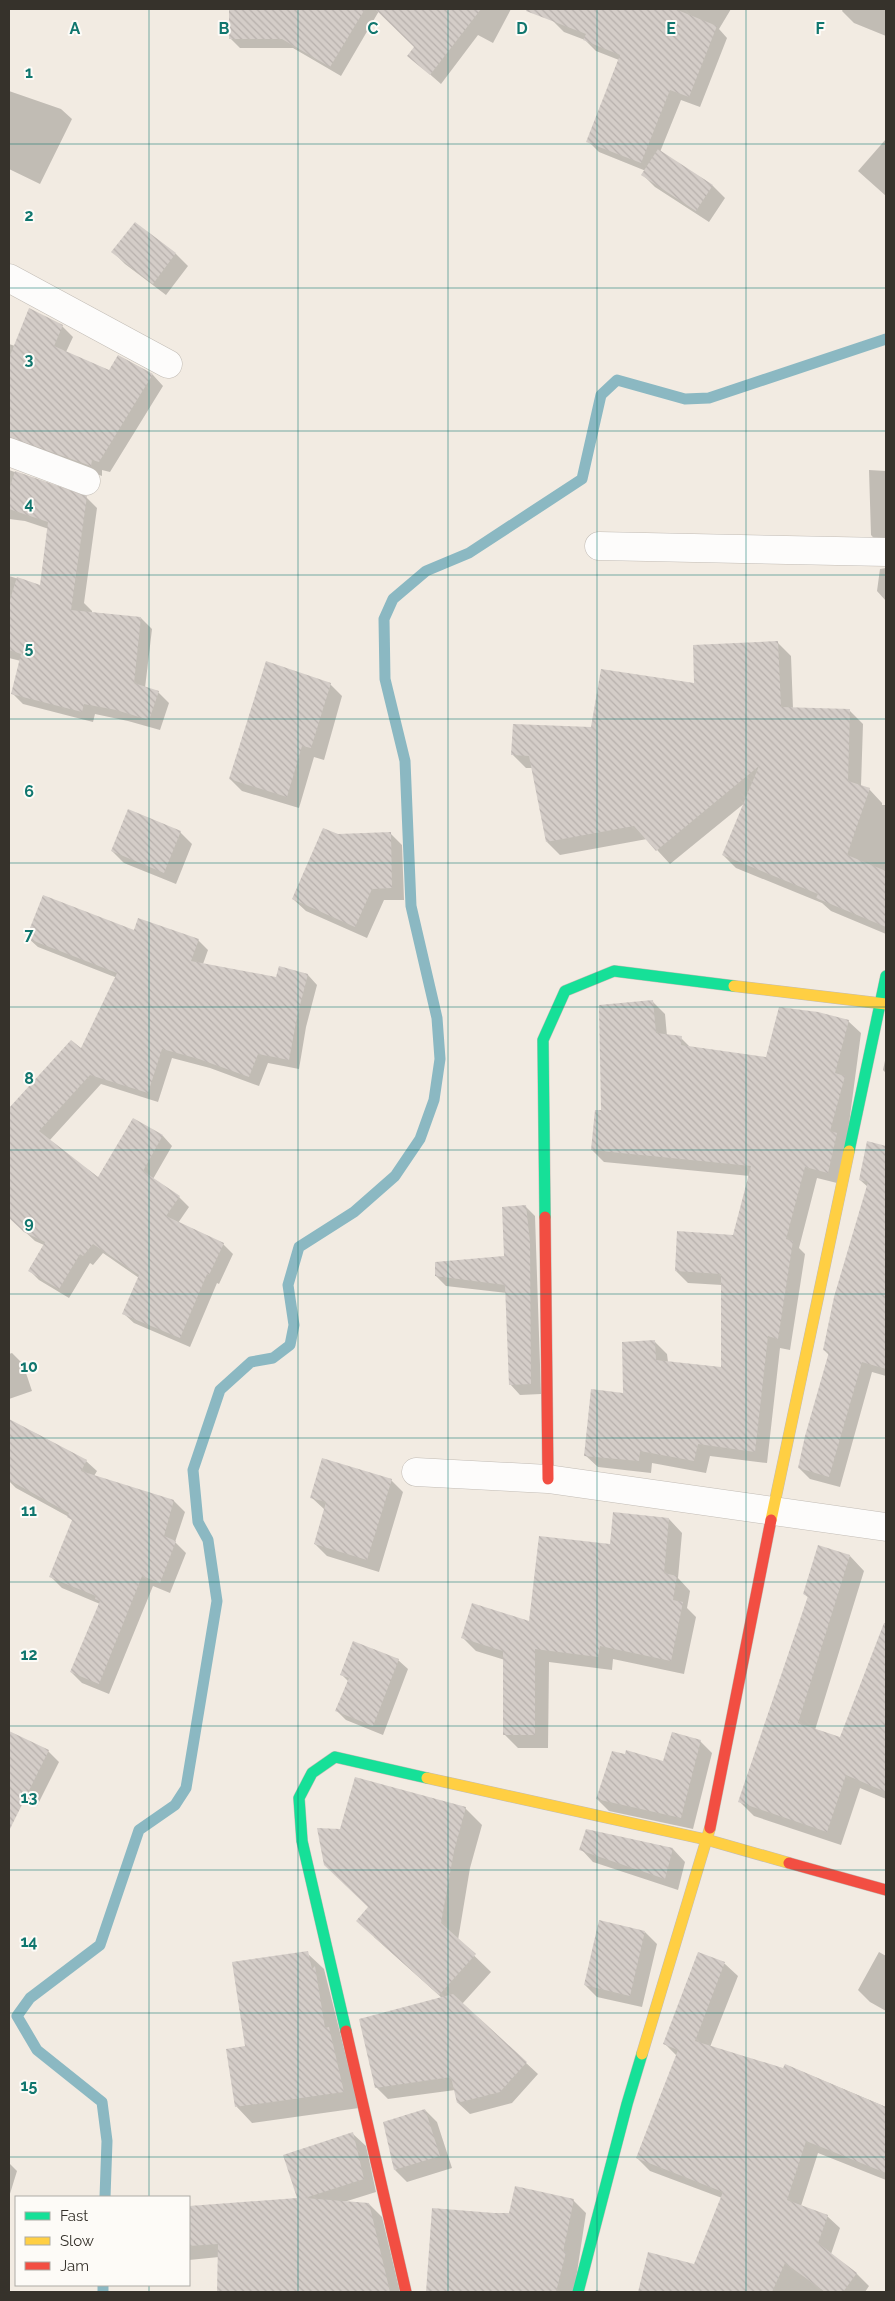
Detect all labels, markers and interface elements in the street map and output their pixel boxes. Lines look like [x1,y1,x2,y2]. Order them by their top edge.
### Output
text: A [70,19,81,38]
text: B [219,19,230,38]
text: C [368,19,379,38]
text: D [516,19,528,38]
text: E [666,19,676,38]
text: F [815,19,825,38]
text: 1 [25,63,33,82]
text: 2 [24,206,34,225]
text: 3 [25,350,34,369]
text: 4 [24,494,34,513]
text: 5 [25,638,34,657]
text: 6 [24,782,34,801]
text: 7 [25,925,34,944]
text: 8 [24,1069,34,1088]
text: 9 [24,1213,34,1232]
text: 10 [20,1357,38,1376]
text: 11 [21,1501,37,1520]
text: 12 [21,1645,37,1664]
text: 13 [21,1788,37,1807]
text: 14 [20,1932,38,1951]
text: 15 [21,2076,38,2095]
legend [15,2196,190,2286]
text: Fast [60,2207,88,2225]
text: Slow [60,2232,94,2250]
text: Jam [60,2257,89,2275]

